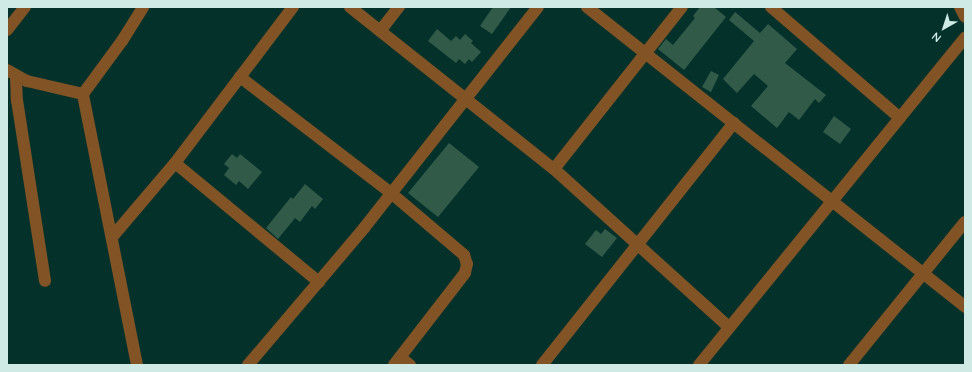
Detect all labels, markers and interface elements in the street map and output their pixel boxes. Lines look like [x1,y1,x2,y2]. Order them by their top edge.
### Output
north arrow [924,8,964,48]
text: N [929,29,944,45]

